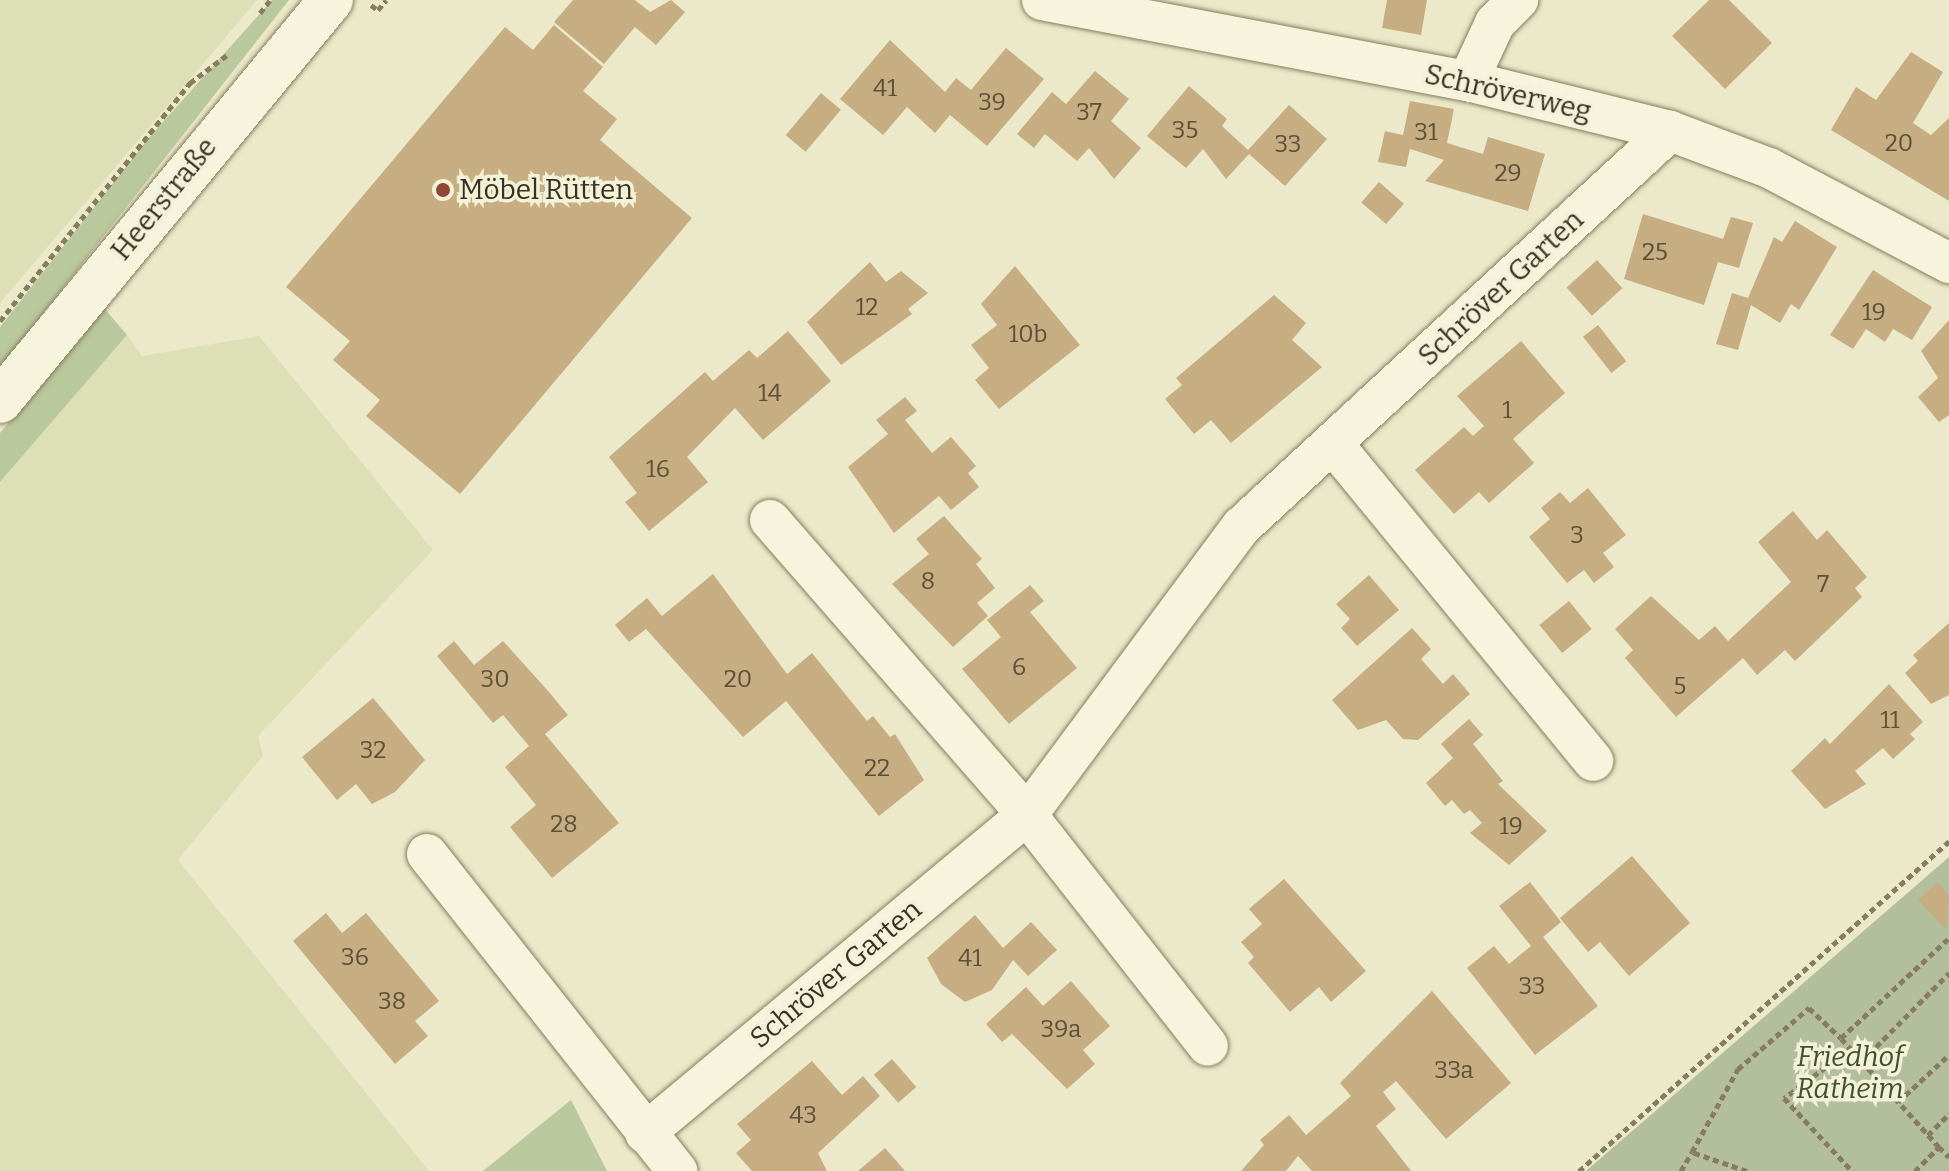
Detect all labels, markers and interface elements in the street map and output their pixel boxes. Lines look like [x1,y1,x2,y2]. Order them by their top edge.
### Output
street label: Schröverweg [1421,58,1595,128]
house number: 41 [873,75,897,103]
house number: 39 [978,89,1006,117]
house number: 37 [1076,99,1102,127]
house number: 35 [1172,117,1198,145]
house number: 31 [1414,119,1438,147]
house number: 20 [1885,130,1913,158]
street label: Heerstraße [104,131,224,267]
house number: 33 [1275,131,1301,159]
house number: 29 [1494,160,1522,188]
place label: Möbel Rütten [459,173,633,207]
marker: Möbel Rütten [434,181,452,199]
street label: Schröver Garten [1412,203,1590,373]
house number: 25 [1642,239,1668,267]
house number: 12 [856,294,878,322]
house number: 19 [1862,299,1886,327]
house number: 10b [1008,321,1048,349]
house number: 14 [758,380,782,408]
house number: 1 [1502,397,1512,425]
house number: 16 [646,456,670,484]
house number: 3 [1570,522,1584,550]
house number: 8 [921,568,935,596]
house number: 7 [1817,571,1829,599]
house number: 6 [1012,654,1026,682]
house number: 30 [480,666,510,694]
house number: 20 [724,666,752,694]
house number: 5 [1674,673,1686,701]
house number: 11 [1880,707,1900,735]
house number: 32 [360,737,386,765]
house number: 22 [864,755,890,783]
house number: 28 [550,811,578,839]
house number: 19 [1499,813,1523,841]
street label: Schröver Garten [744,893,928,1055]
house number: 36 [341,944,369,972]
house number: 41 [958,945,982,973]
house number: 33 [1519,973,1545,1001]
house number: 38 [378,988,406,1016]
house number: 39a [1041,1016,1081,1044]
park label: Friedhof Ratheim [1796,1040,1904,1106]
house number: 33a [1434,1057,1474,1085]
house number: 43 [789,1102,817,1130]

